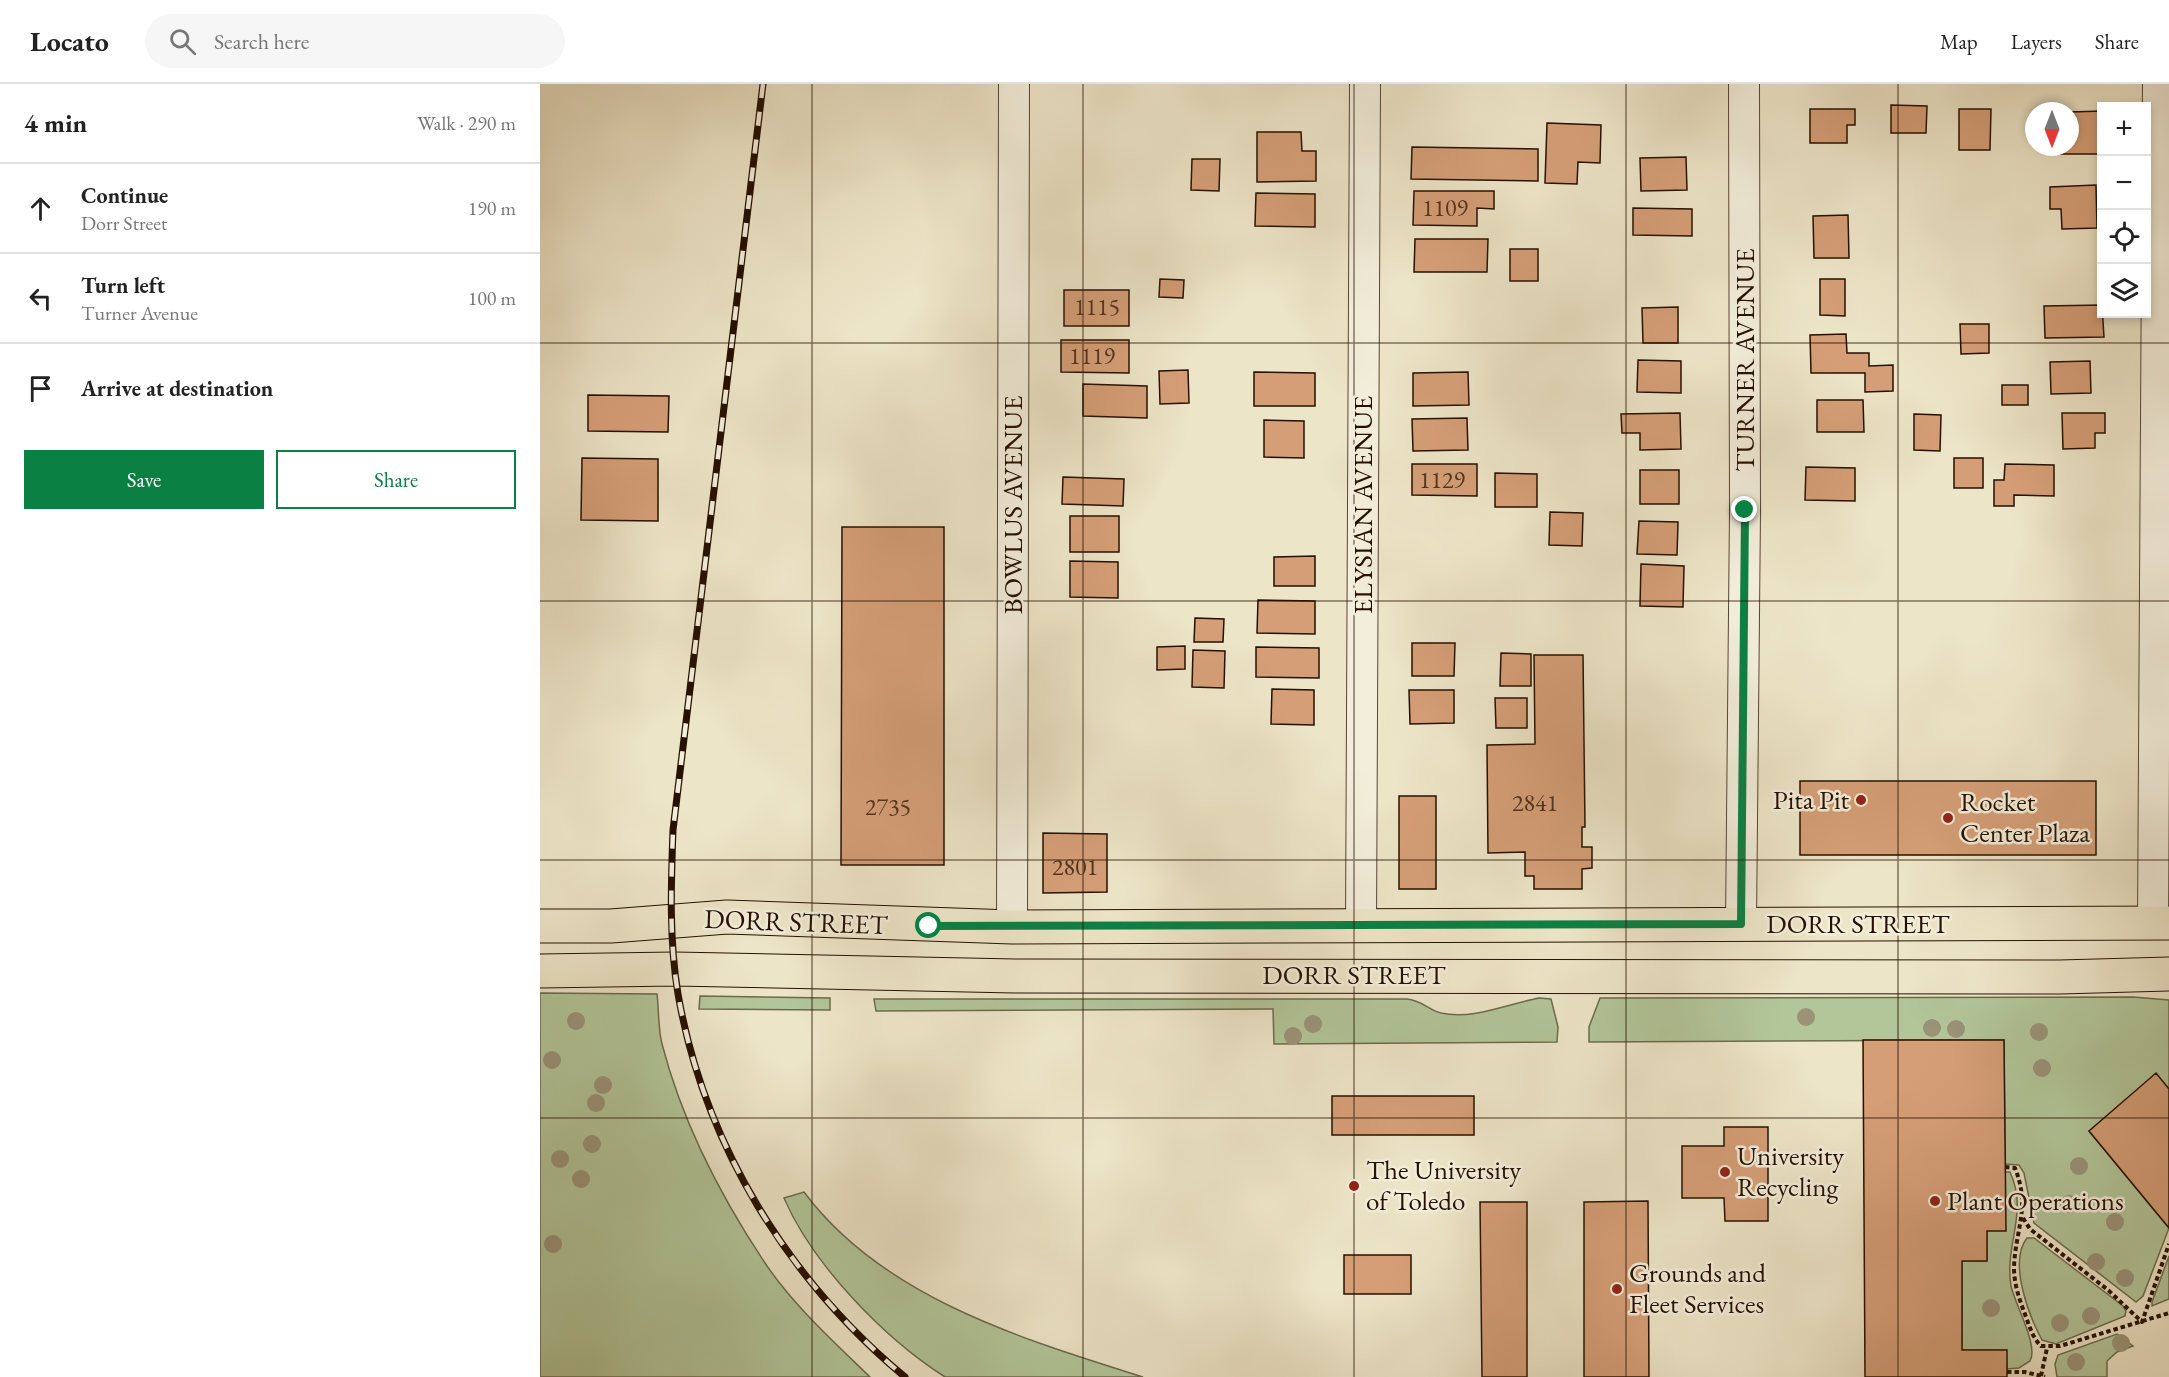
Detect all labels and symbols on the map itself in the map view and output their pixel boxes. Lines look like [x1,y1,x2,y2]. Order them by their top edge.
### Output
north arrow [2025,102,2079,156]
house number: 1109 [1422,192,1469,223]
street label: TURNER AVENUE [1727,248,1762,472]
house number: 1115 [1074,291,1120,322]
house number: 1119 [1069,340,1116,371]
street label: BOWLUS AVENUE [995,396,1030,614]
street label: ELYSIAN AVENUE [1345,396,1380,614]
house number: 1129 [1419,464,1466,495]
route end [1731,496,1757,522]
place label: Pita Pit [1773,782,1850,817]
place label: Rocket Center Plaza [1960,784,2090,850]
house number: 2841 [1512,787,1558,818]
house number: 2735 [865,791,911,822]
marker: Pita Pit [1854,793,1868,807]
marker: Rocket Center Plaza [1941,811,1955,825]
house number: 2801 [1052,851,1098,882]
street label: DORR STREET [704,901,889,942]
street label: DORR STREET [1766,906,1951,941]
route start [915,912,941,938]
street label: DORR STREET [1262,957,1447,992]
place label: University Recycling [1737,1138,1844,1204]
place label: The University of Toledo [1366,1152,1521,1218]
marker: University Recycling [1718,1165,1732,1179]
marker: The University of Toledo [1347,1179,1361,1193]
place label: Plant Operations [1947,1183,2124,1218]
marker: Plant Operations [1928,1194,1942,1208]
place label: Grounds and Fleet Services [1629,1255,1766,1321]
marker: Grounds and Fleet Services [1610,1282,1624,1296]

